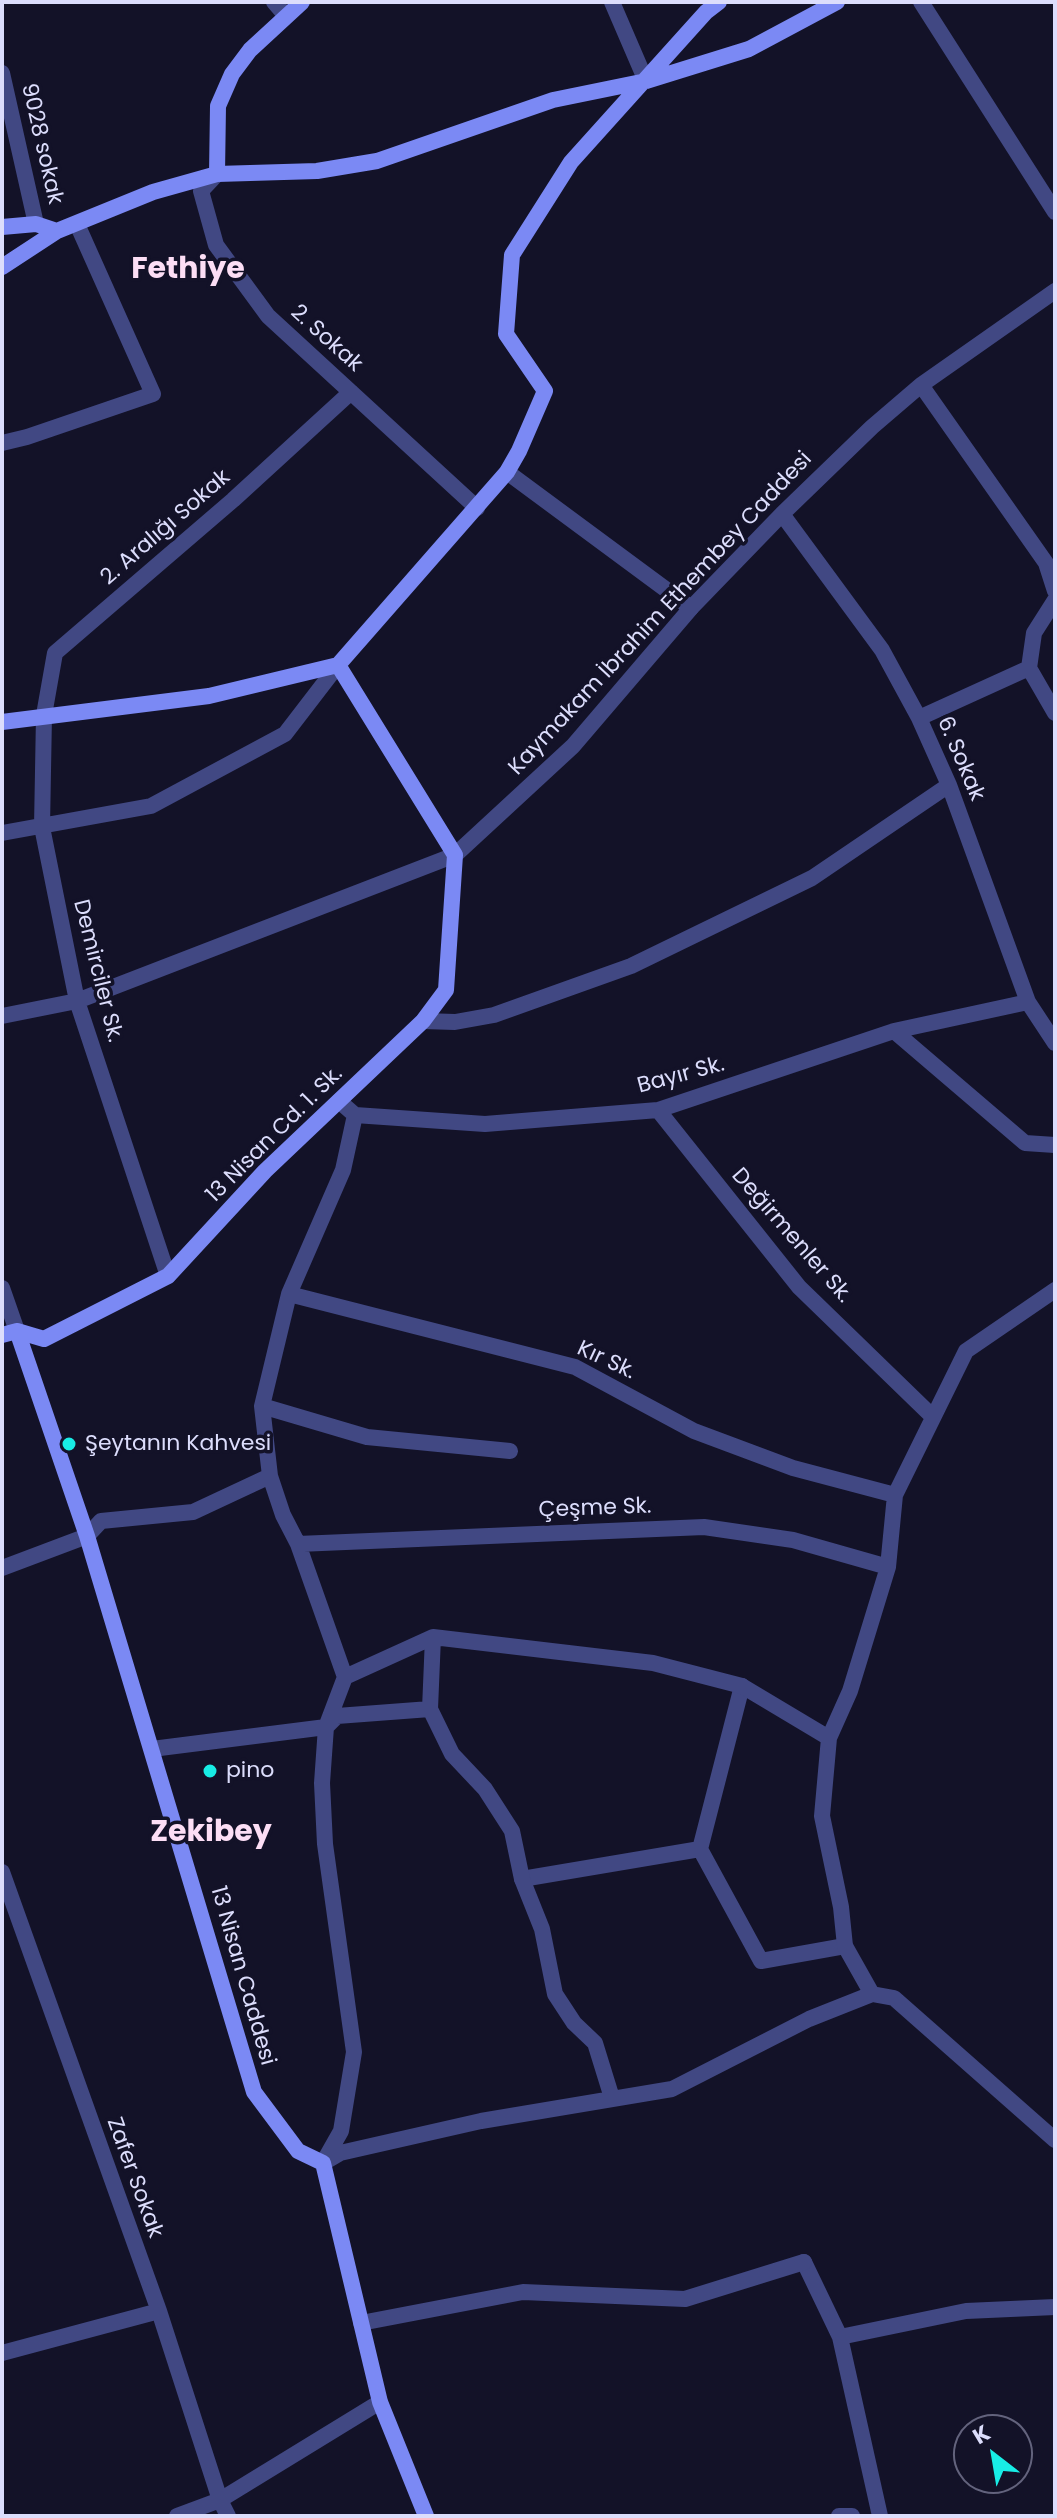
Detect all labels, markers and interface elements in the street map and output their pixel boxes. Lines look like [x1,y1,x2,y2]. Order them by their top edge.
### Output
street label: 9028 sokak [14,81,68,207]
district label: Fethiye [131,252,245,288]
street label: 2. Sokak [285,300,367,378]
street label: Kaymakam İbrahim Ethembey Caddesi [504,447,818,781]
street label: 2. Aralığı Sokak [96,465,236,591]
street label: 6. Sokak [930,713,990,805]
street label: Demirciler Sk. [67,897,127,1045]
street label: Bayır Sk. [635,1052,727,1100]
street label: 13 Nisan Cd. 1. Sk. [201,1061,349,1209]
street label: Değirmenler Sk. [725,1163,857,1309]
street label: Kır Sk. [573,1336,639,1386]
place label: Şeytanın Kahvesi [85,1431,271,1457]
marker: Şeytanın Kahvesi [60,1435,78,1453]
street label: Çeşme Sk. [538,1494,652,1524]
place label: pino [226,1758,274,1784]
marker: pino [201,1762,219,1780]
district label: Zekibey [150,1815,272,1851]
street label: 13 Nisan Caddesi [204,1883,280,2069]
street label: Zafer Sokak [100,2114,168,2242]
north arrow [953,2414,1033,2494]
text: K [967,2417,996,2452]

